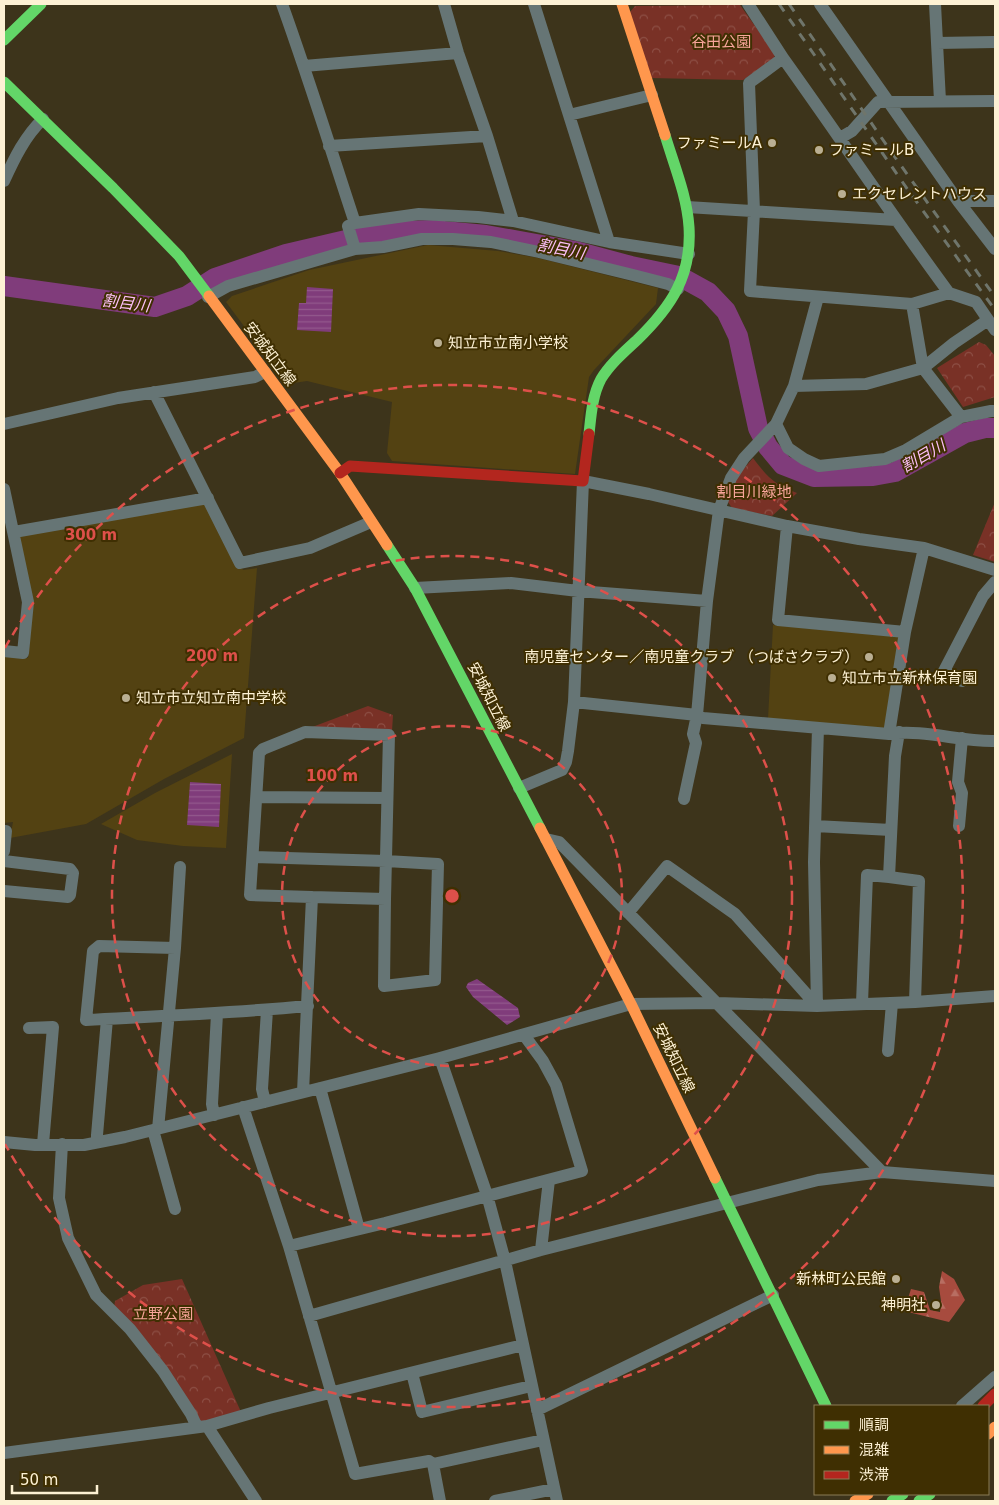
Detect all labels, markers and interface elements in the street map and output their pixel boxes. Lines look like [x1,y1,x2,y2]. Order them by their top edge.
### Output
park label: 谷田公園 [691,33,751,51]
place label: ファミールA [677,134,763,152]
marker: ファミールA [766,137,778,149]
place label: ファミールB [829,141,914,159]
marker: ファミールB [813,144,825,156]
place label: エクセレントハウス [852,185,987,203]
marker: エクセレントハウス [836,188,848,200]
water label: 割目川 [536,235,588,263]
water label: 割目川 [101,291,153,316]
street label: 安城知立線 [240,319,300,389]
place label: 知立市立南小学校 [448,334,568,352]
marker: 知立市立南小学校 [432,337,444,349]
water label: 割目川 [897,435,950,476]
park label: 割目川緑地 [716,483,792,501]
text: 300 m [65,526,117,544]
text: 200 m [186,647,238,665]
place label: 南児童センター／南児童クラブ （つばさクラブ） [524,648,859,666]
marker: 南児童センター／南児童クラブ （つばさクラブ） [863,651,875,663]
street label: 安城知立線 [464,659,514,735]
place label: 知立市立新林保育園 [842,669,977,687]
marker: 知立市立新林保育園 [826,672,838,684]
place label: 知立市立知立南中学校 [136,689,286,707]
marker: 知立市立知立南中学校 [120,692,132,704]
text: 100 m [306,767,358,785]
centre of rings [443,887,461,905]
street label: 安城知立線 [649,1020,699,1096]
place label: 新林町公民館 [796,1270,886,1288]
marker: 新林町公民館 [890,1273,902,1285]
place label: 神明社 [881,1296,926,1314]
marker: 神明社 [930,1299,942,1311]
park label: 立野公園 [133,1305,193,1323]
legend [814,1405,989,1495]
text: 順調 [859,1416,889,1434]
text: 混雑 [859,1441,889,1459]
scale bar [12,1462,98,1494]
text: 渋滞 [859,1466,889,1484]
text: 50 m [20,1471,58,1489]

